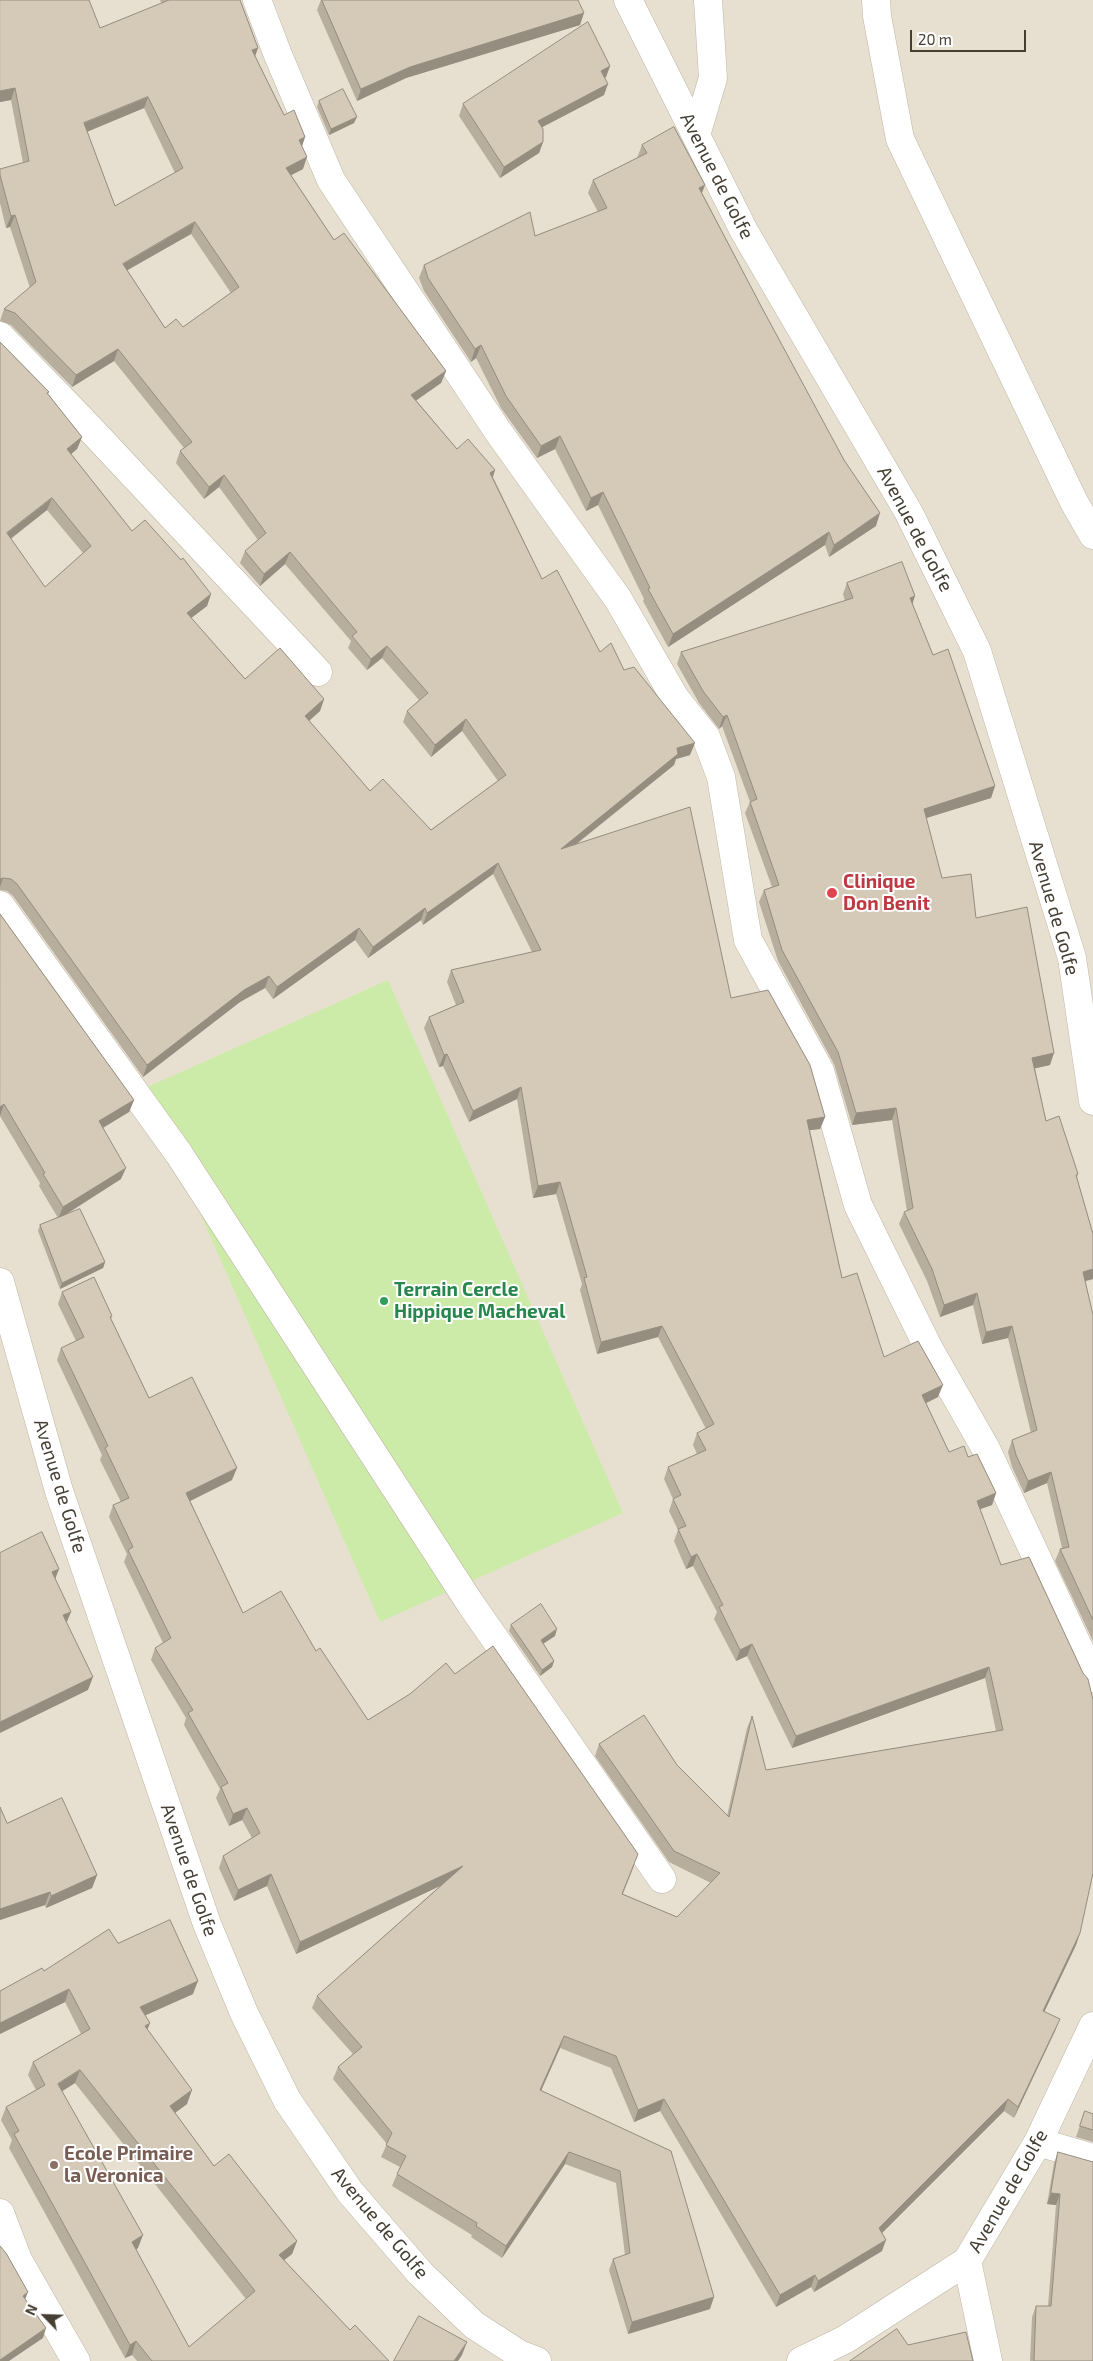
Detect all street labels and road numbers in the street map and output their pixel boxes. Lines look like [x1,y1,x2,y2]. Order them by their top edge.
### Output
street label: Avenue de Golfe [675,109,759,243]
street label: Avenue de Golfe [872,462,958,596]
street label: Avenue de Golfe [1024,838,1084,978]
street label: Avenue de Golfe [29,1416,91,1556]
street label: Avenue de Golfe [156,1801,222,1939]
street label: Avenue de Golfe [963,2125,1053,2257]
street label: Avenue de Golfe [327,2163,433,2283]

